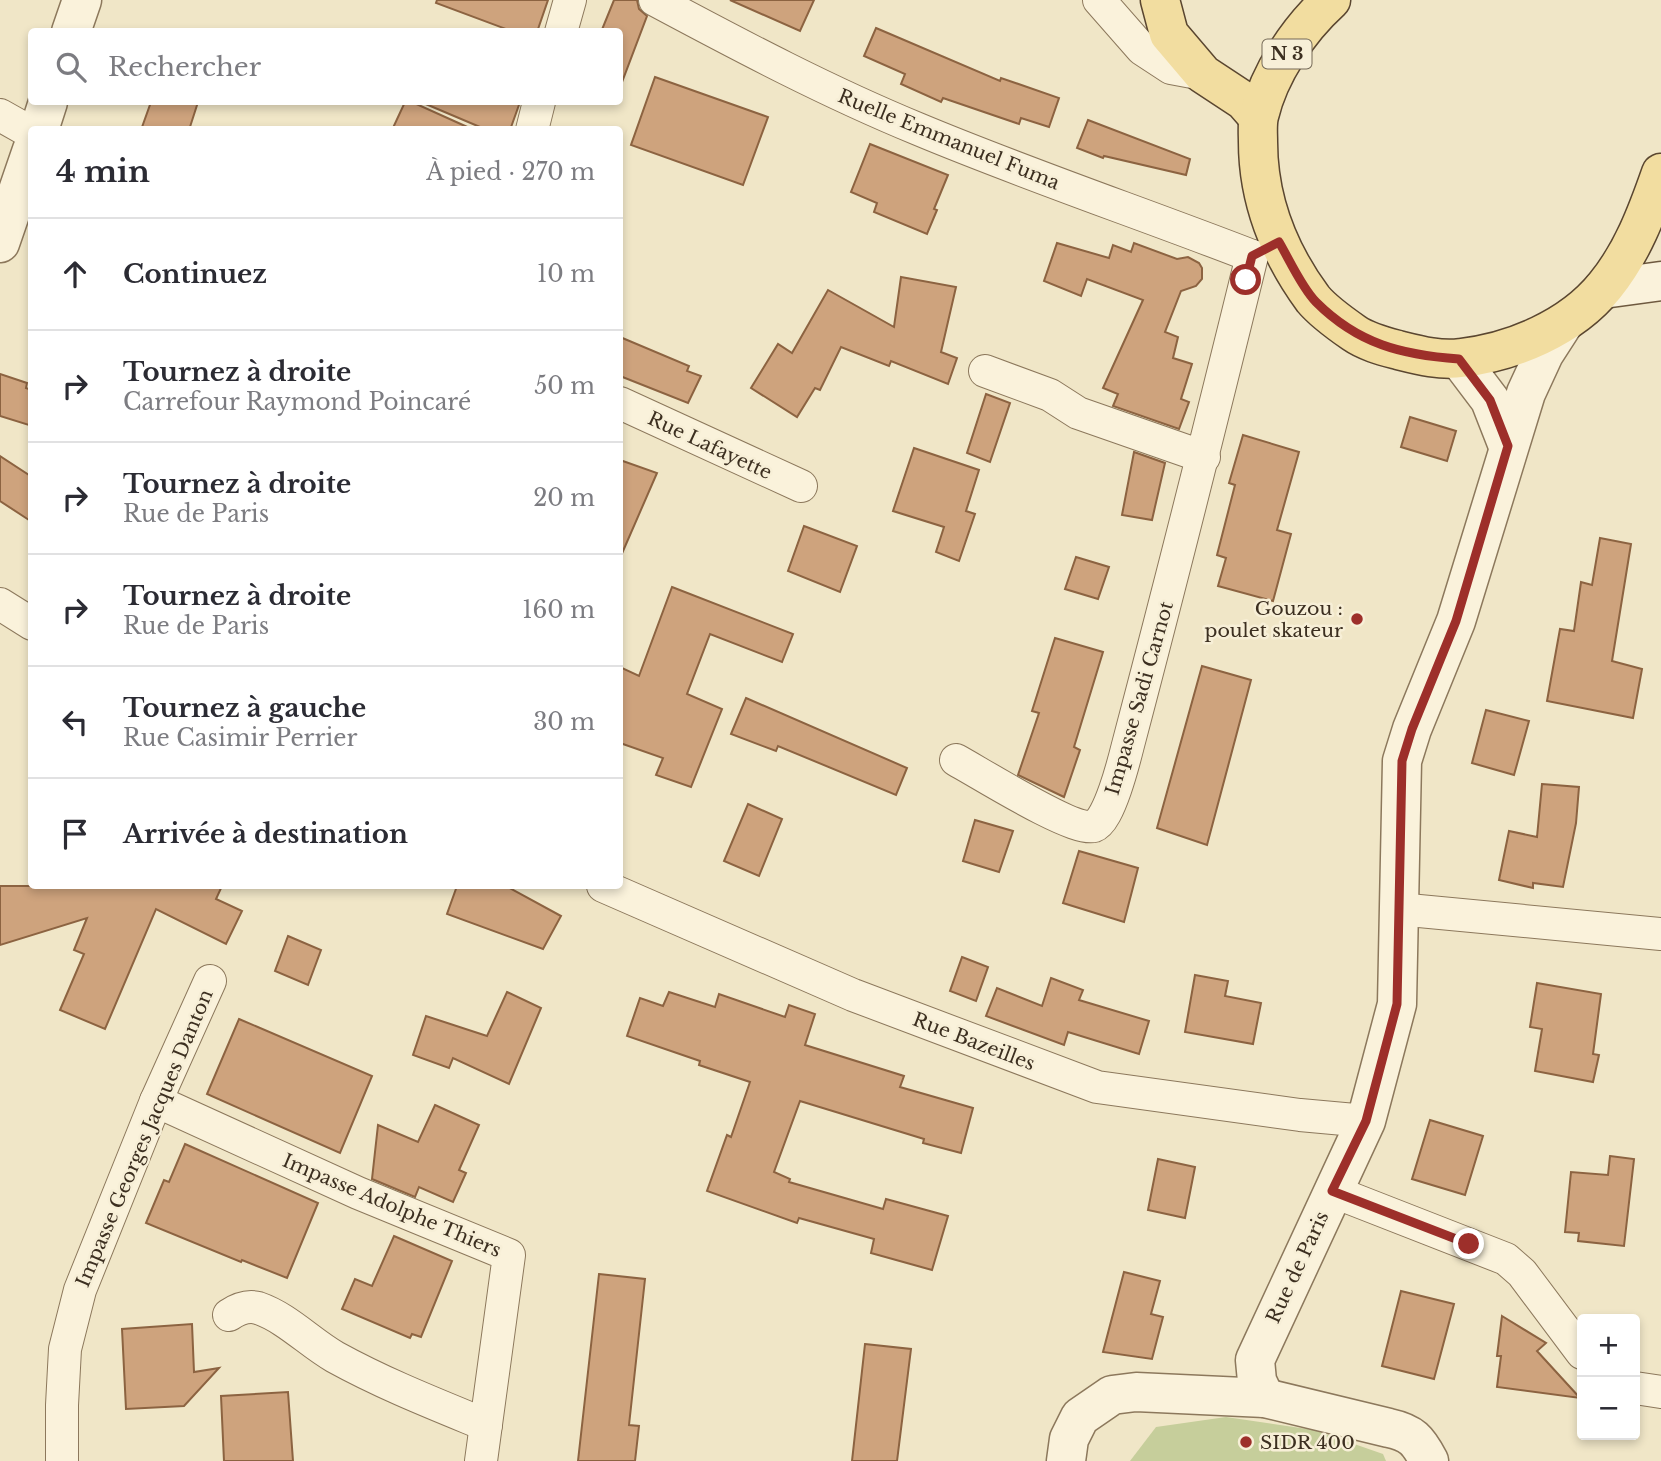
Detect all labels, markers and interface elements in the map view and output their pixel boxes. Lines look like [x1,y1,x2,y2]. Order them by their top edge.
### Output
search box [28,28,623,105]
road number: N 3 [1262,40,1312,68]
icon: search [52,48,90,86]
text: Rechercher [108,51,261,83]
street label: Ruelle Emmanuel Fuma [835,84,1063,195]
text: 4 min [56,153,150,190]
text: À pied · 270 m [426,158,595,186]
icon: ahead [56,255,94,293]
text: Continuez [123,258,267,290]
text: 10 m [537,260,595,288]
route start [1230,264,1261,295]
text: Tournez à droite [123,356,351,388]
icon: right [56,367,94,405]
text: 50 m [534,372,595,400]
text: Carrefour Raymond Poincaré [123,388,471,416]
street label: Rue Lafayette [644,407,775,484]
text: Tournez à droite [123,468,351,500]
icon: right [56,479,94,517]
text: 20 m [533,484,595,512]
text: Rue de Paris [123,500,269,528]
text: Tournez à droite [123,580,351,612]
icon: right [56,591,94,629]
text: 160 m [522,596,595,624]
place label: Gouzou : poulet skateur [1205,597,1343,642]
street label: Impasse Sadi Carnot [1101,598,1178,798]
marker: Gouzou : poulet skateur [1349,611,1365,627]
text: Rue de Paris [123,612,269,640]
text: Tournez à gauche [123,692,366,724]
icon: left [56,703,94,741]
text: 30 m [533,708,595,736]
text: Rue Casimir Perrier [123,724,358,752]
icon: arrive [56,815,94,853]
text: Arrivée à destination [123,818,408,850]
street label: Impasse Georges Jacques Danton [71,986,218,1290]
street label: Rue Bazeilles [909,1008,1038,1075]
street label: Impasse Adolphe Thiers [279,1149,505,1262]
street label: Rue de Paris [1262,1208,1333,1327]
route end [1453,1228,1484,1259]
map controls [1577,1314,1640,1440]
button: + [1577,1314,1640,1377]
button: − [1577,1377,1640,1440]
place label: SIDR 400 [1260,1431,1355,1454]
marker: SIDR 400 [1238,1434,1254,1450]

